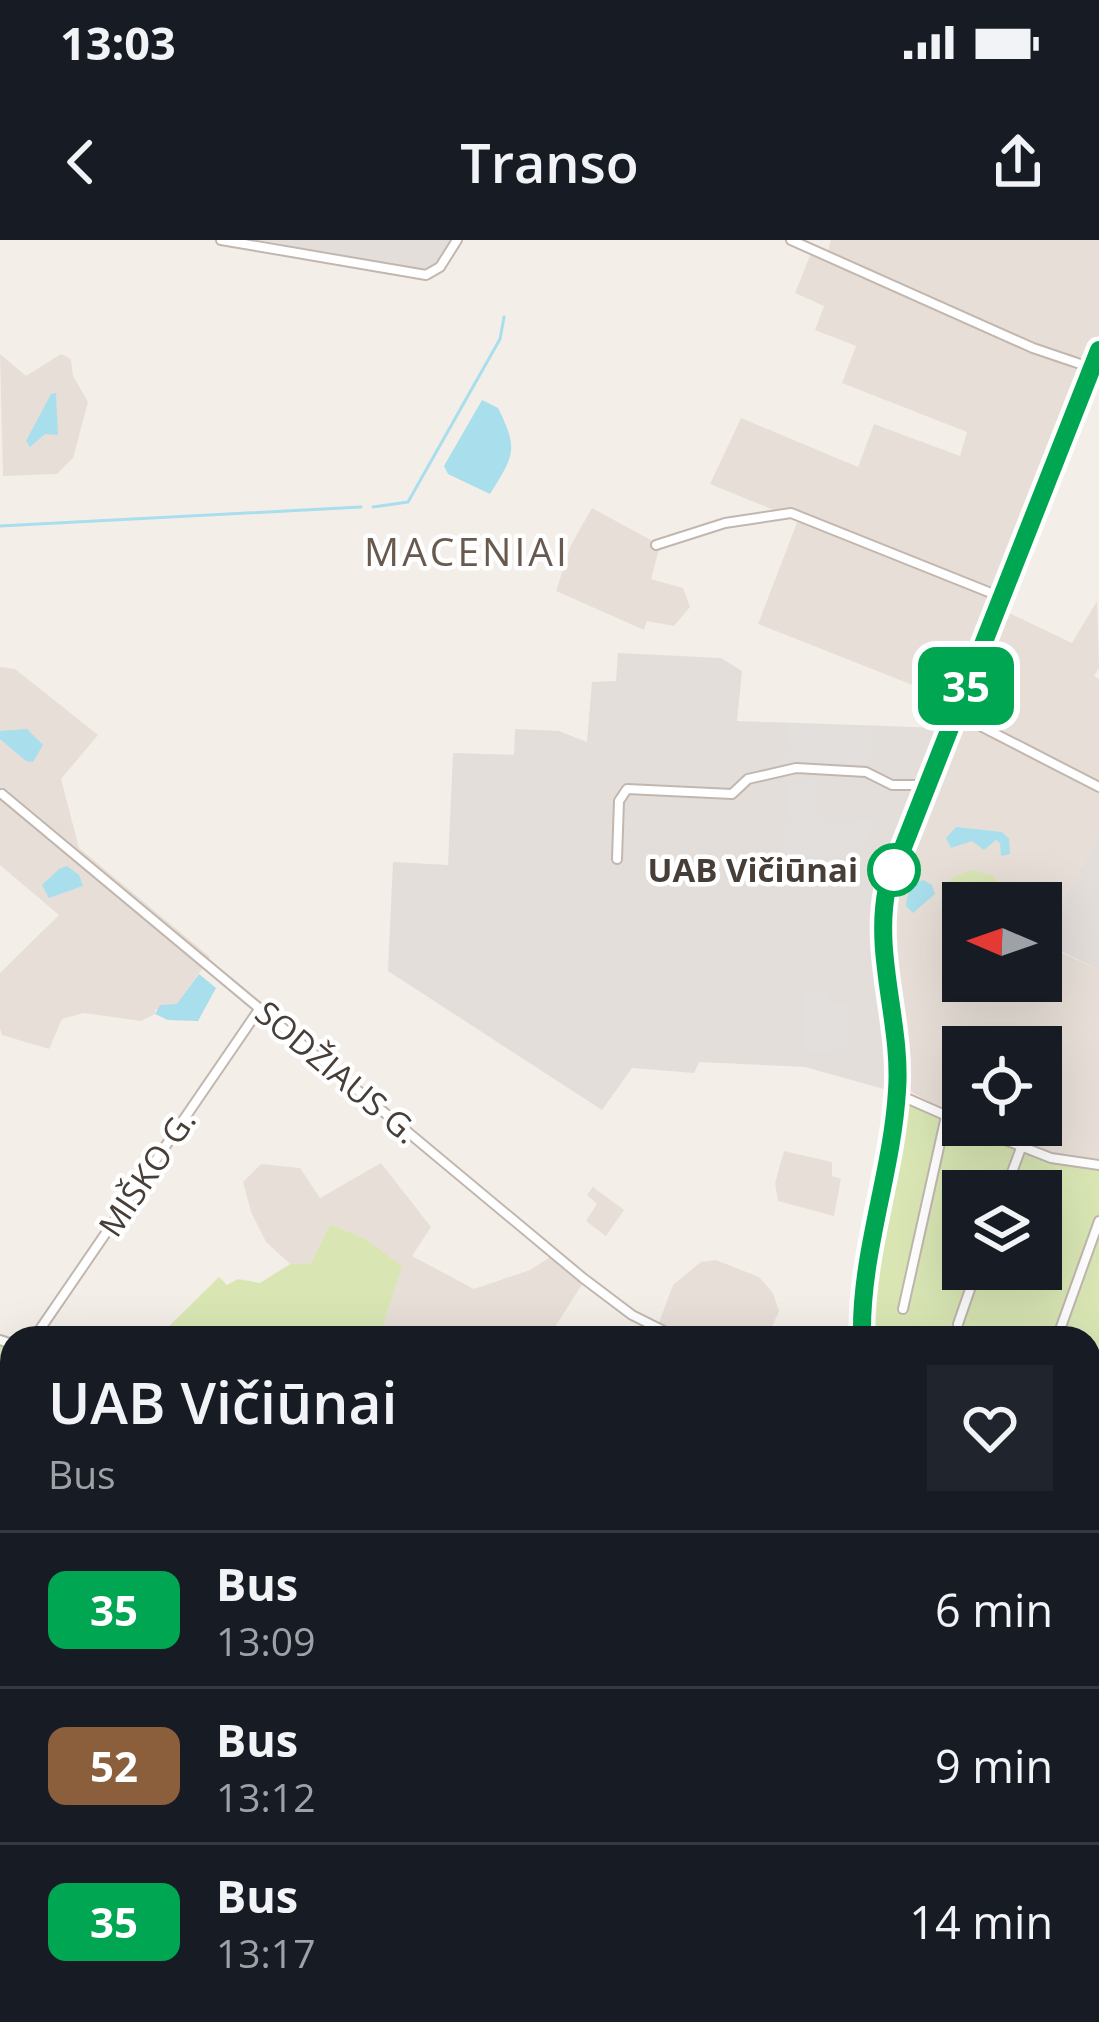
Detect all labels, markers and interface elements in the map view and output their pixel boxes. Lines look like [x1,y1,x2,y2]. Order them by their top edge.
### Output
text: 13:03 [60,12,176,73]
text: Transo [460,125,639,199]
icon: back [48,129,114,195]
icon: share [985,129,1051,195]
district label: MACENIAI [364,524,570,577]
line badge: 35 [912,647,1020,725]
text: 35 [942,657,990,714]
marker: UAB Vičiūnai [869,845,919,895]
place label: UAB Vičiūnai [648,847,858,892]
north arrow [942,882,1062,1002]
map controls [942,882,1062,1290]
street label: SODŽIAUS G. [246,990,428,1153]
button: locate [942,1026,1062,1146]
street label: MIŠKO G. [88,1100,206,1245]
button: layers [942,1170,1062,1290]
text: UAB Vičiūnai [48,1363,397,1441]
button: heart [927,1365,1053,1491]
text: Bus [48,1447,116,1500]
text: Bus [216,1553,298,1614]
text: 6 min [935,1579,1053,1640]
text: 35 [90,1581,138,1638]
text: 13:09 [216,1614,315,1667]
text: Bus [216,1709,298,1770]
text: 9 min [935,1735,1053,1796]
text: 52 [90,1737,138,1794]
text: 13:12 [216,1770,315,1823]
text: Bus [216,1865,298,1926]
text: 14 min [909,1891,1053,1952]
text: 35 [90,1893,138,1950]
text: 13:17 [216,1926,315,1979]

